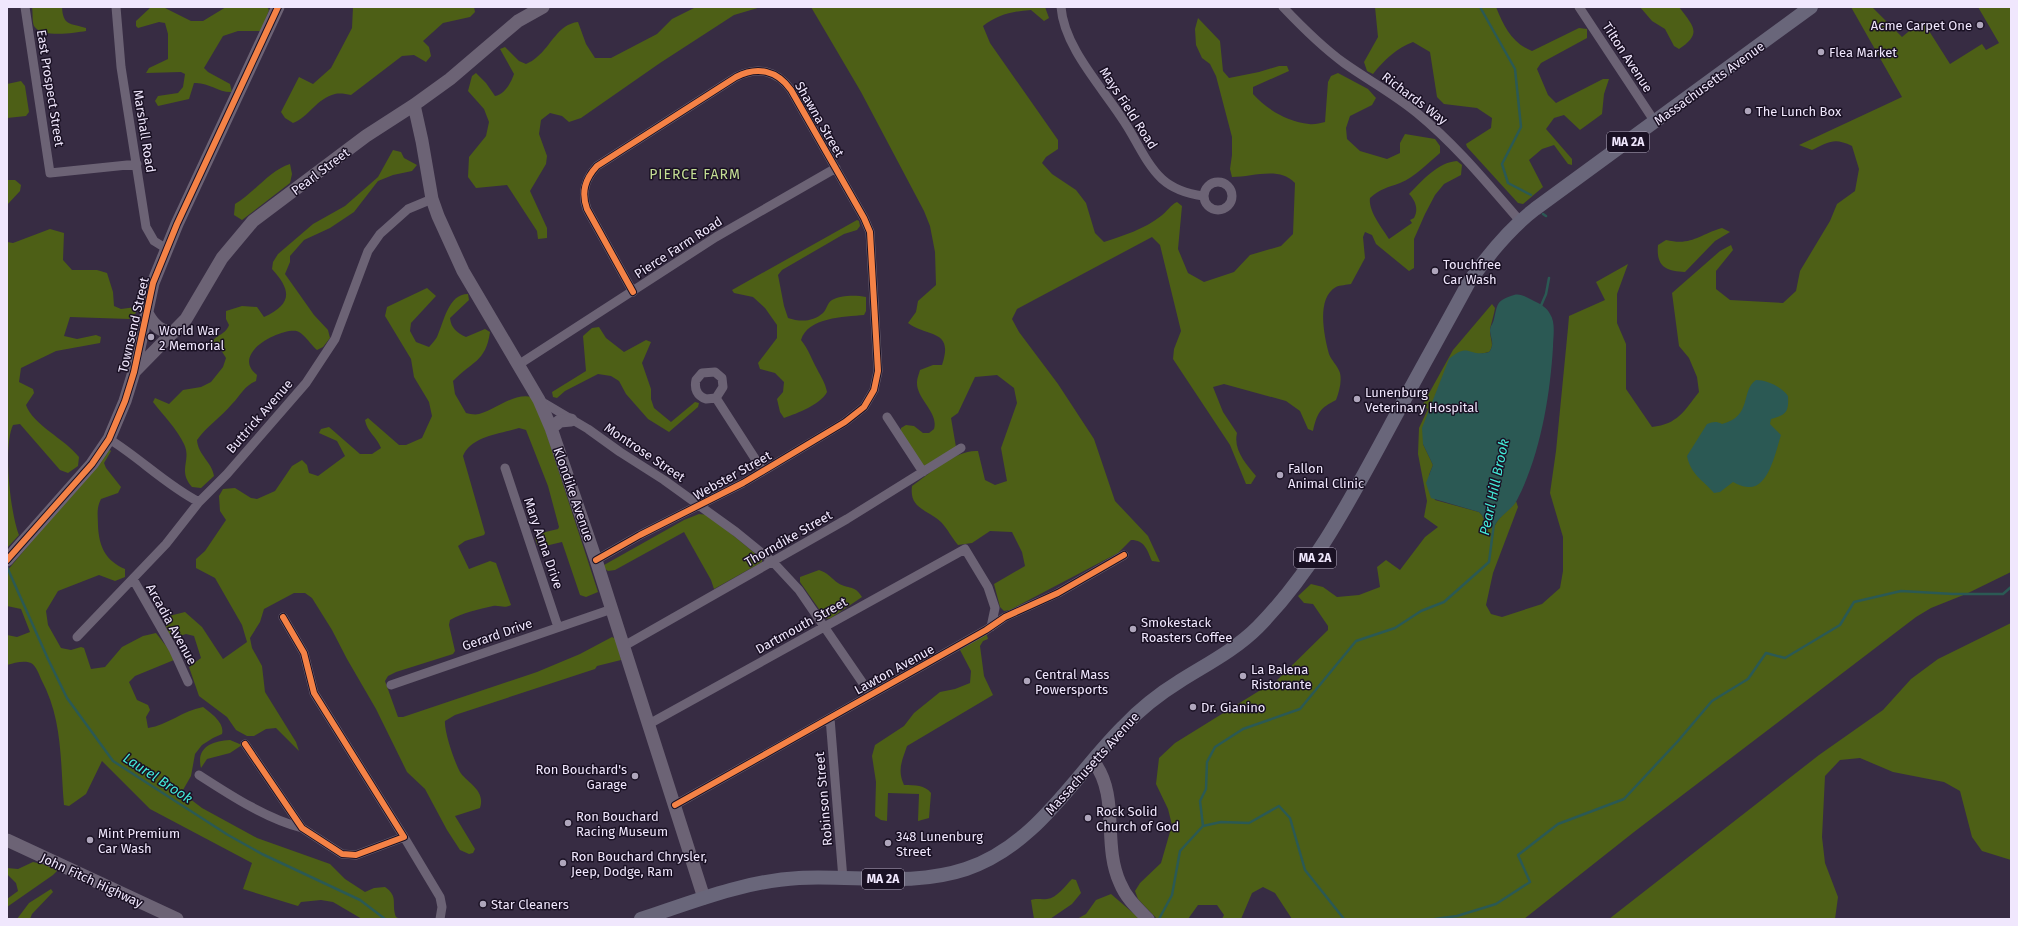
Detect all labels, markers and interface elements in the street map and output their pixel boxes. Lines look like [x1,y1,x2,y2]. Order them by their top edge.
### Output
place label: Acme Carpet One [1871,18,1972,33]
street label: Tilton Avenue [1599,19,1656,95]
marker: Acme Carpet One [1975,20,1985,30]
street label: East Prospect Street [34,29,67,148]
street label: Massachusetts Avenue [1651,38,1767,128]
place label: Flea Market [1829,45,1897,60]
marker: Flea Market [1816,47,1826,57]
street label: Mays Field Road [1097,65,1161,152]
street label: Richards Way [1379,69,1451,128]
street label: Shawna Street [792,79,847,160]
street label: Marshall Road [131,89,158,174]
place label: The Lunch Box [1756,104,1842,119]
marker: The Lunch Box [1743,106,1753,116]
road number: MA 2A [1607,132,1649,152]
street label: Pearl Street [288,145,353,198]
district label: PIERCE FARM [649,166,741,183]
street label: Pierce Farm Road [632,213,725,281]
place label: Touchfree Car Wash [1443,257,1501,287]
marker: Touchfree Car Wash [1430,266,1440,276]
street label: Townsend Street [115,275,152,374]
place label: World War 2 Memorial [159,323,224,353]
marker: World War 2 Memorial [146,332,156,342]
street label: Buttrick Avenue [223,376,296,456]
place label: Lunenburg Veterinary Hospital [1365,385,1478,415]
marker: Lunenburg Veterinary Hospital [1352,394,1362,404]
street label: Montrose Street [602,420,688,485]
water label: Pearl Hill Brook [1476,437,1513,537]
street label: Klondike Avenue [550,445,597,543]
street label: Webster Street [691,448,774,503]
place label: Fallon Animal Clinic [1288,461,1364,491]
marker: Fallon Animal Clinic [1275,470,1285,480]
street label: Mary Anna Drive [521,495,566,591]
street label: Thorndike Street [742,507,835,570]
road number: MA 2A [1294,548,1336,568]
street label: Arcadia Avenue [143,581,200,667]
street label: Dartmouth Street [753,594,850,657]
street label: Gerard Drive [460,615,534,653]
place label: Smokestack Roasters Coffee [1141,615,1232,645]
marker: Smokestack Roasters Coffee [1128,624,1138,634]
street label: Lawton Avenue [852,641,937,698]
place label: La Balena Ristorante [1251,662,1312,692]
place label: Central Mass Powersports [1035,667,1109,697]
marker: La Balena Ristorante [1238,671,1248,681]
marker: Central Mass Powersports [1022,676,1032,686]
place label: Dr. Gianino [1201,700,1265,715]
marker: Dr. Gianino [1188,702,1198,712]
street label: Massachusetts Avenue [1042,709,1142,818]
water label: Laurel Brook [120,750,196,807]
street label: Robinson Street [812,751,835,847]
place label: Ron Bouchard's Garage [536,762,627,792]
marker: Ron Bouchard's Garage [630,771,640,781]
place label: Rock Solid Church of God [1096,804,1179,834]
place label: Ron Bouchard Racing Museum [576,809,668,839]
marker: Rock Solid Church of God [1083,813,1093,823]
marker: Ron Bouchard Racing Museum [563,818,573,828]
place label: Mint Premium Car Wash [98,826,180,856]
place label: 348 Lunenburg Street [896,829,983,859]
marker: Mint Premium Car Wash [85,835,95,845]
marker: 348 Lunenburg Street [883,838,893,848]
place label: Ron Bouchard Chrysler, Jeep, Dodge, Ram [571,849,707,879]
street label: John Fitch Highway [38,850,146,911]
marker: Ron Bouchard Chrysler, Jeep, Dodge, Ram [558,858,568,868]
road number: MA 2A [862,869,904,889]
place label: Star Cleaners [491,897,569,912]
marker: Star Cleaners [478,899,488,909]

